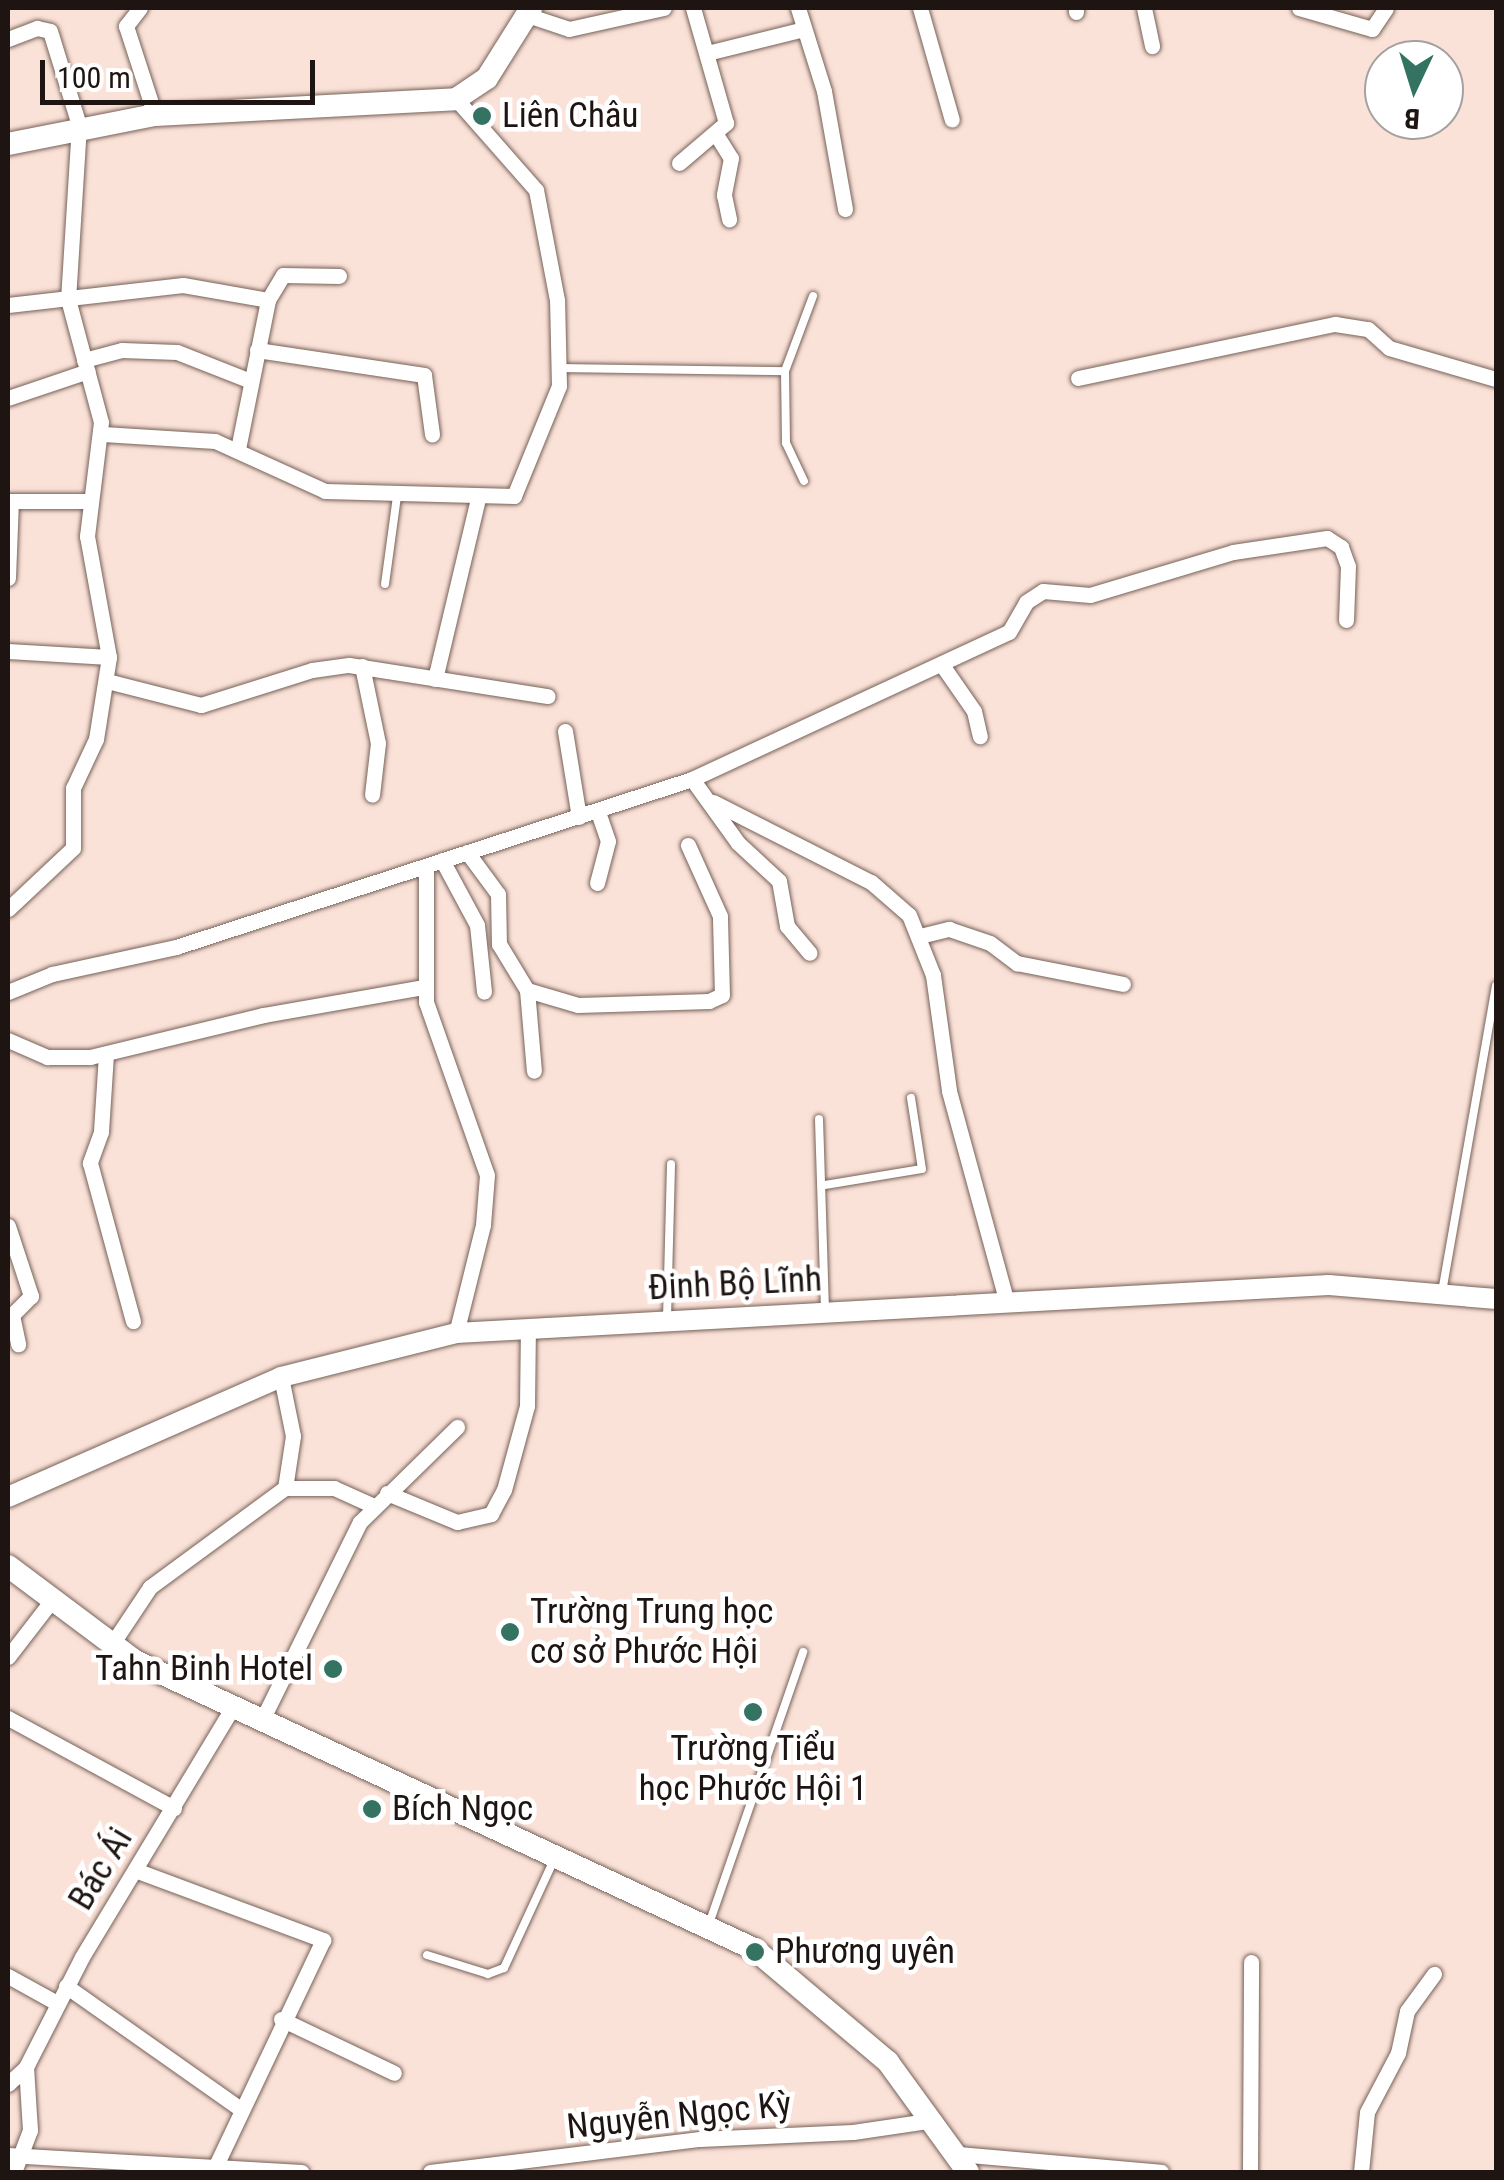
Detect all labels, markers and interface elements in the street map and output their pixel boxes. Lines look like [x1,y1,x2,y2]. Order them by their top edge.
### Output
scale bar [45,40,320,102]
north arrow [1364,40,1464,140]
text: 100 m [57,60,131,95]
place label: Liên Châu [502,95,638,137]
text: B [1403,101,1421,135]
marker: Liên Châu [471,105,493,127]
street label: Đinh Bộ Lĩnh [647,1258,823,1310]
place label: Trường Trung học cơ sở Phước Hội [530,1591,774,1673]
marker: Trường Trung học cơ sở Phước Hội [499,1621,521,1643]
place label: Tahn Binh Hotel [95,1648,313,1690]
marker: Tahn Binh Hotel [322,1658,344,1680]
marker: Trường Tiểu học Phước Hội 1 [742,1701,764,1723]
place label: Trường Tiểu học Phước Hội 1 [639,1728,867,1810]
place label: Bích Ngọc [392,1788,533,1830]
marker: Bích Ngọc [361,1798,383,1820]
street label: Bác Ái [60,1820,142,1918]
place label: Phương uyên [775,1931,955,1973]
marker: Phương uyên [744,1941,766,1963]
street label: Nguyễn Ngọc Kỳ [565,2083,793,2149]

